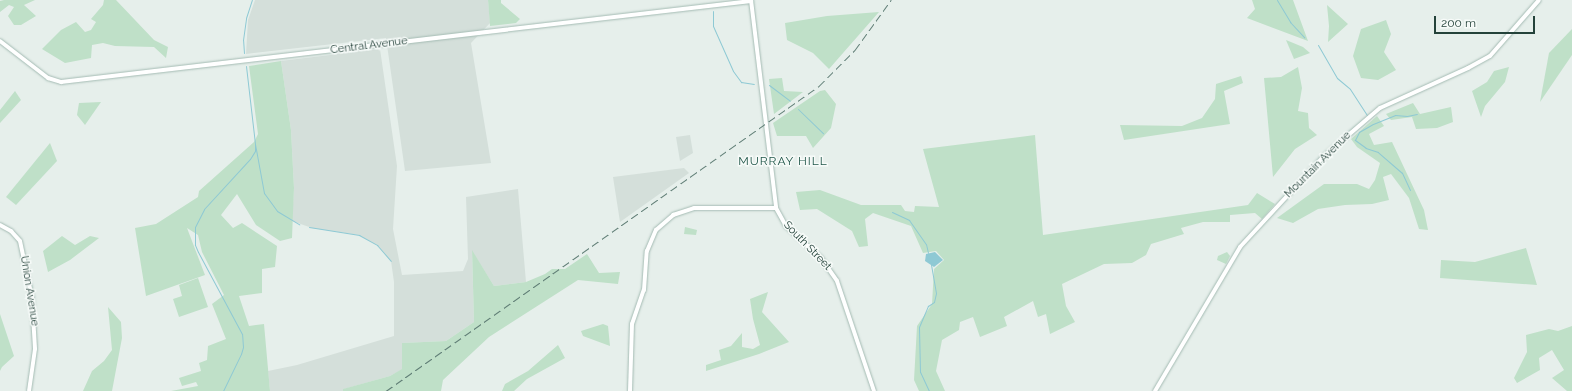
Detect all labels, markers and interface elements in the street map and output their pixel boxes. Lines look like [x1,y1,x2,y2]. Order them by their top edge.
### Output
scale bar [1436,8,1537,34]
text: 200 m [1441,16,1476,30]
street label: Central Avenue [329,35,409,57]
street label: Mountain Avenue [1282,129,1354,201]
district label: MURRAY HILL [738,155,828,169]
street label: South Street [780,219,834,273]
street label: Union Avenue [17,255,41,327]

